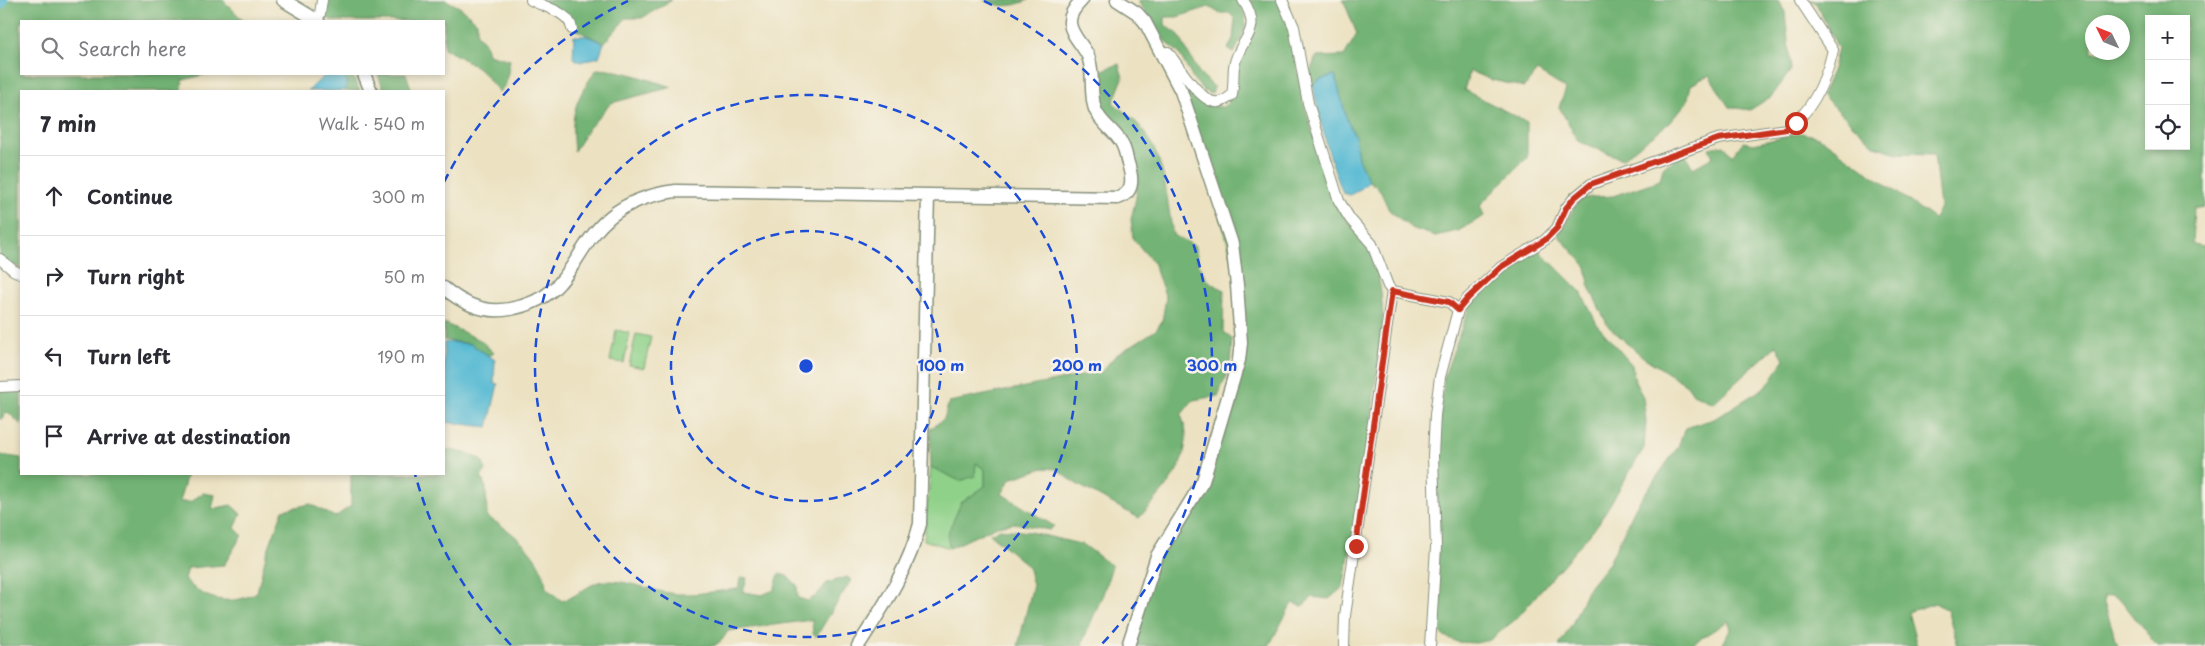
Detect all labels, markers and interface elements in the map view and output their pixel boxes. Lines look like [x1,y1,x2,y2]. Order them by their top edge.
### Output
north arrow [2085,15,2130,60]
map controls [2145,15,2190,150]
button: + [2145,15,2190,60]
search box [20,20,445,75]
icon: search [38,34,66,62]
text: Search here [78,34,187,62]
button: − [2145,60,2190,105]
button: locate [2145,105,2190,150]
text: 7 min [40,107,96,139]
text: Walk · 540 m [319,111,425,135]
route start [1785,112,1808,135]
icon: ahead [40,182,68,210]
text: Continue [87,182,173,210]
text: 300 m [371,184,425,208]
icon: right [40,262,68,290]
text: Turn right [87,262,185,290]
text: 50 m [384,264,425,288]
icon: left [40,342,68,370]
text: Turn left [87,342,171,370]
text: 190 m [377,344,425,368]
text: 100 m [918,353,964,376]
text: 200 m [1052,353,1102,376]
text: 300 m [1187,353,1237,376]
centre of rings [797,357,815,375]
icon: arrive [40,422,68,450]
text: Arrive at destination [87,422,291,450]
route end [1345,535,1368,558]

